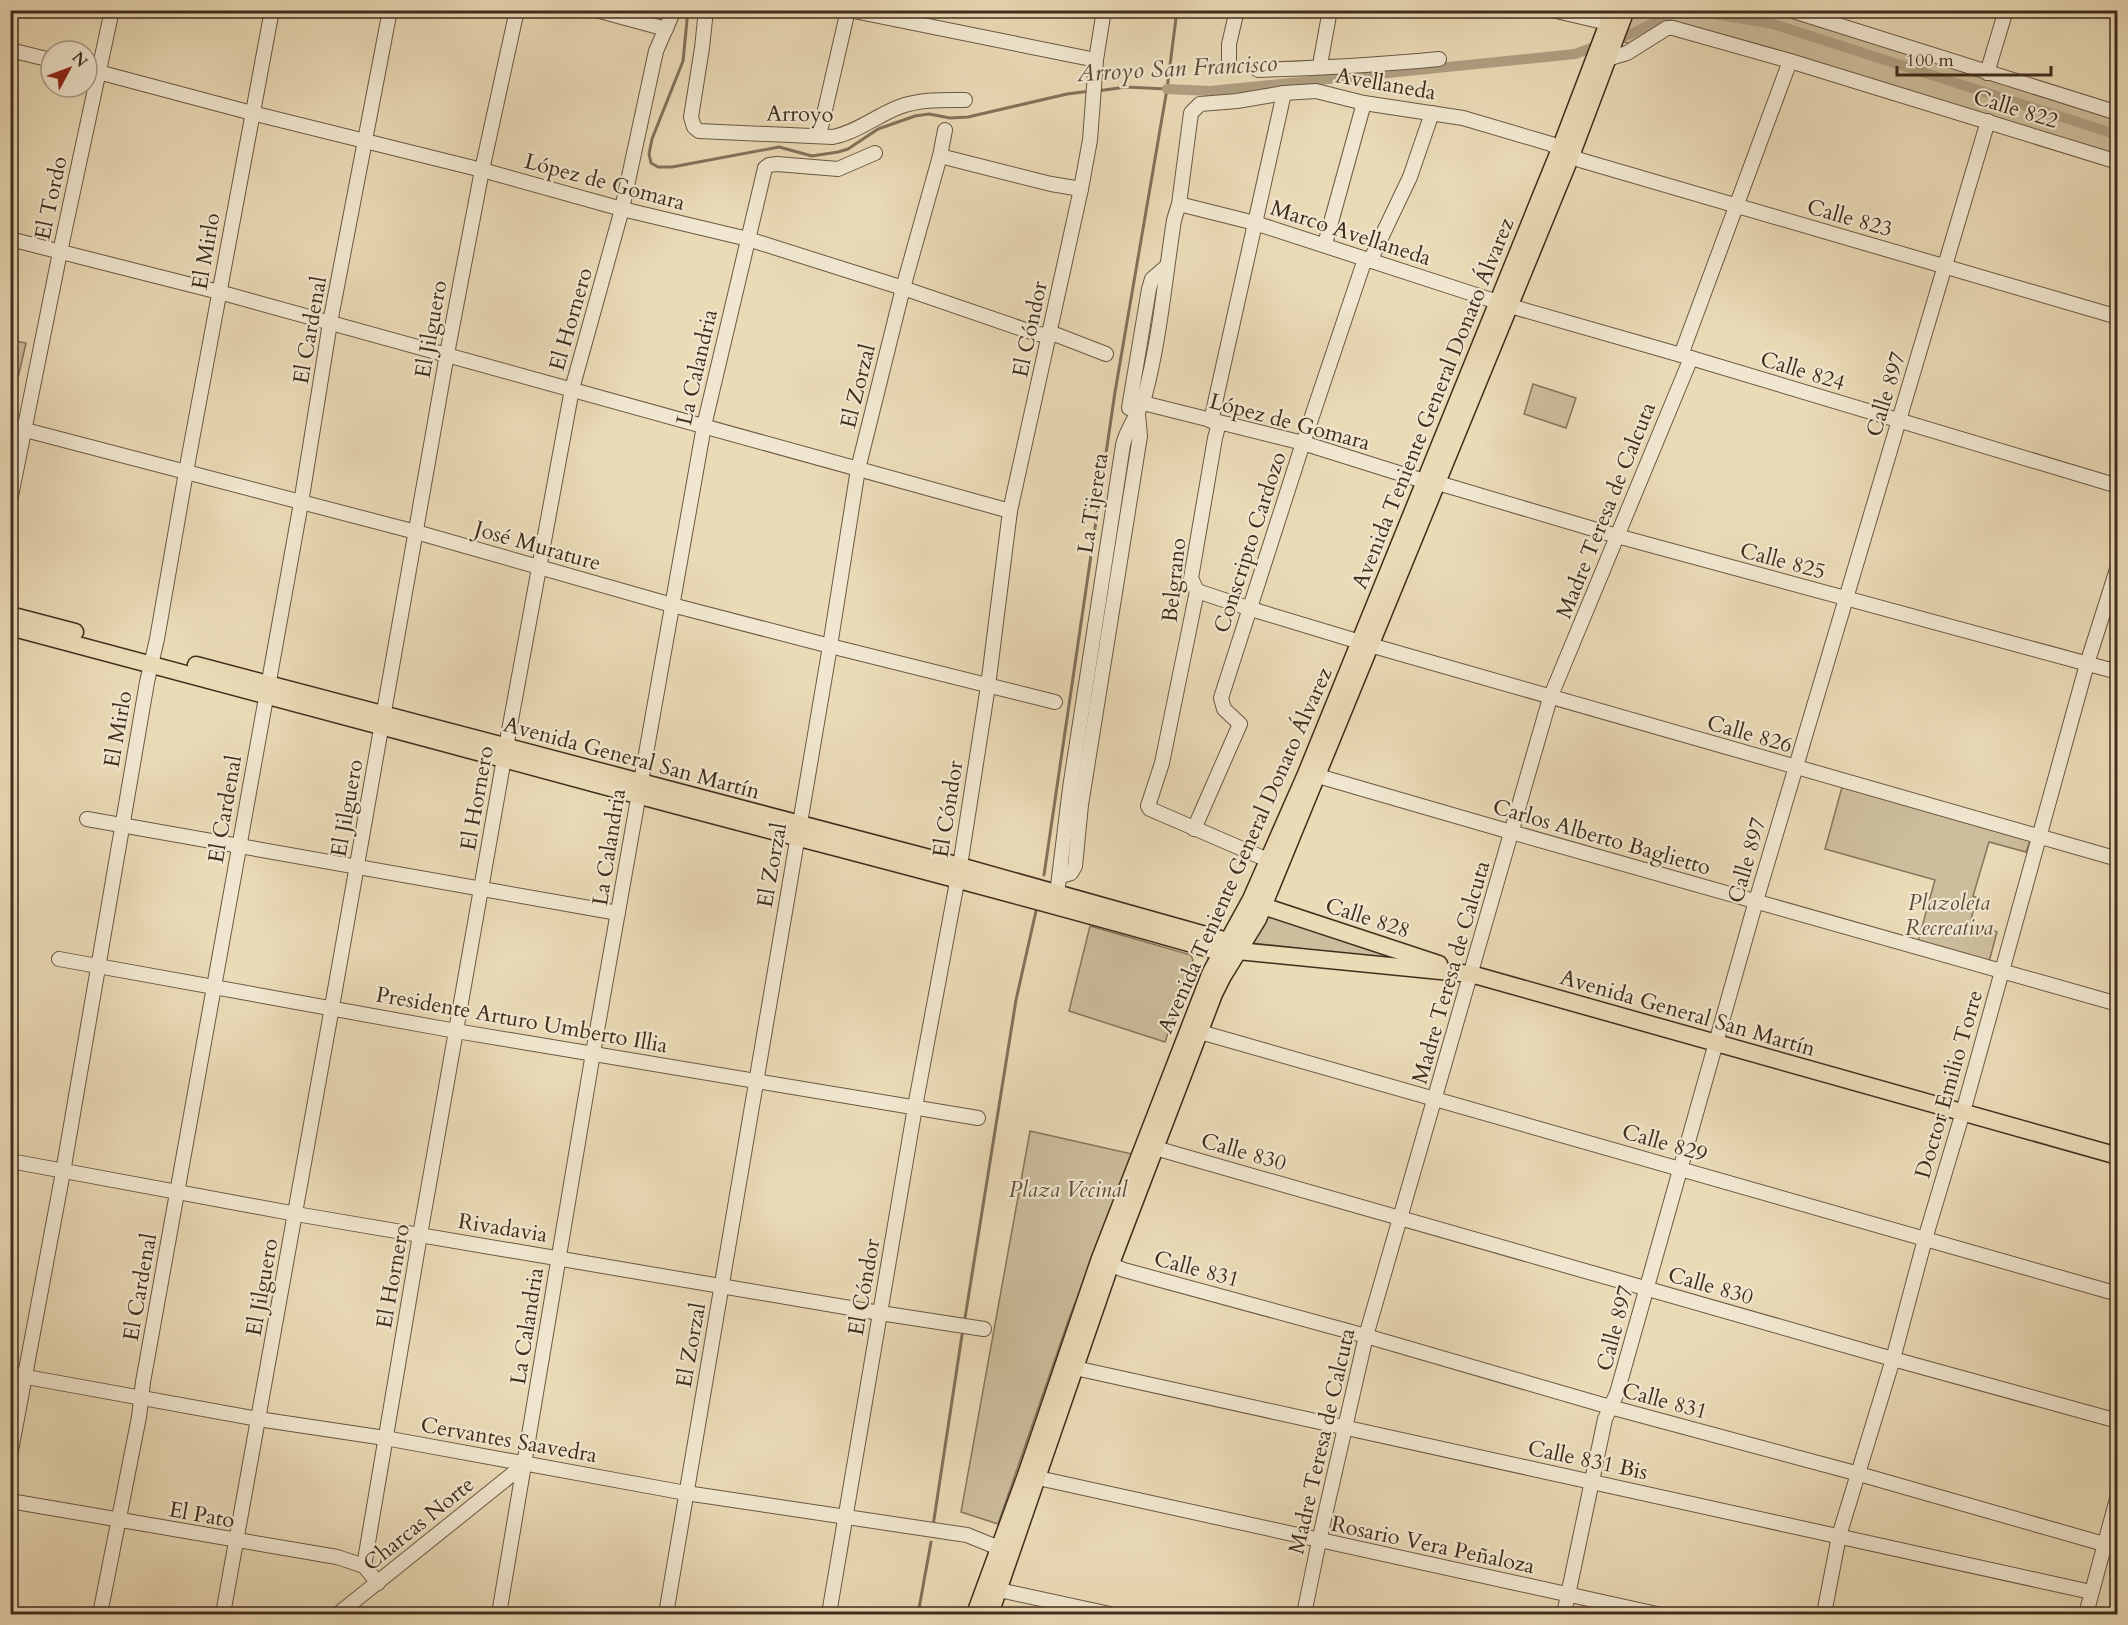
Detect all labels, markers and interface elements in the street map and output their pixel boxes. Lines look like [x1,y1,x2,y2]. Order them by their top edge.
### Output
north arrow [39,39,99,99]
scale bar [1897,39,2052,77]
text: N [67,47,92,72]
water label: Arroyo San Francisco [1075,47,1278,90]
text: 100 m [1906,48,1954,73]
street label: Avellaneda [1333,60,1439,108]
street label: Calle 822 [1970,82,2062,136]
street label: Arroyo [766,98,834,130]
street label: López de Gomara [521,146,689,218]
street label: El Tordo [27,154,74,243]
street label: Calle 823 [1804,192,1896,244]
street label: Marco Avellaneda [1267,193,1435,273]
street label: El Mirlo [184,210,228,292]
street label: Avenida Teniente General Donato Álvarez [1344,213,1521,593]
street label: El Hornero [542,264,600,374]
street label: El Cardenal [286,274,334,386]
street label: El Cóndor [1005,277,1055,380]
street label: El Jilguero [408,278,454,380]
street label: La Calandria [669,306,725,428]
street label: El Zorzal [833,341,883,431]
street label: Calle 824 [1757,344,1849,398]
street label: Calle 897 [1859,348,1913,440]
street label: López de Gomara [1206,386,1374,458]
street label: Madre Teresa de Calcuta [1549,397,1663,623]
street label: Conscripto Cardozo [1206,448,1293,637]
street label: La Tijereta [1070,450,1116,556]
street label: José Murature [468,513,604,578]
street label: Calle 825 [1737,535,1829,587]
street label: Belgrano [1155,536,1193,624]
street label: Avenida Teniente General Donato Álvarez [1150,662,1340,1038]
street label: El Mirlo [96,688,140,770]
street label: Calle 826 [1704,708,1796,760]
street label: Avenida General San Martín [500,709,764,807]
street label: El Hornero [453,743,501,853]
street label: El Cardenal [201,753,249,865]
street label: El Jilguero [324,757,370,859]
street label: El Cóndor [926,757,971,860]
street label: La Calandria [585,786,633,908]
street label: Carlos Alberto Baglietto [1489,791,1714,882]
street label: Calle 897 [1721,814,1773,906]
street label: El Zorzal [750,820,794,910]
street label: Madre Teresa de Calcuta [1405,857,1497,1087]
park label: Plazoleta Recreativa [1905,888,1993,943]
street label: Calle 828 [1322,890,1414,946]
street label: Avenida General San Martín [1557,962,1819,1064]
street label: Presidente Arturo Umberto Illia [374,980,671,1061]
street label: Doctor Emilio Torre [1908,987,1990,1182]
street label: Calle 829 [1619,1117,1711,1169]
street label: Calle 830 [1198,1126,1290,1178]
park label: Plaza Vecinal [1009,1175,1128,1205]
street label: Rivadavia [456,1206,550,1250]
street label: El Hornero [369,1221,417,1331]
street label: El Cardenal [116,1231,164,1343]
street label: El Cóndor [841,1235,887,1338]
street label: El Jilguero [239,1236,285,1338]
street label: Calle 831 [1151,1243,1243,1295]
street label: Calle 830 [1665,1260,1757,1312]
street label: La Calandria [503,1265,551,1387]
street label: Calle 897 [1589,1282,1641,1374]
street label: El Zorzal [669,1300,713,1390]
street label: Madre Teresa de Calcuta [1281,1325,1363,1557]
street label: Calle 831 [1619,1375,1711,1427]
street label: Cervantes Saavedra [418,1410,600,1470]
street label: Calle 831 Bis [1525,1433,1650,1487]
street label: Charcas Norte [357,1470,480,1578]
street label: El Pato [166,1494,237,1536]
street label: Rosario Vera Peñaloza [1328,1509,1538,1581]

